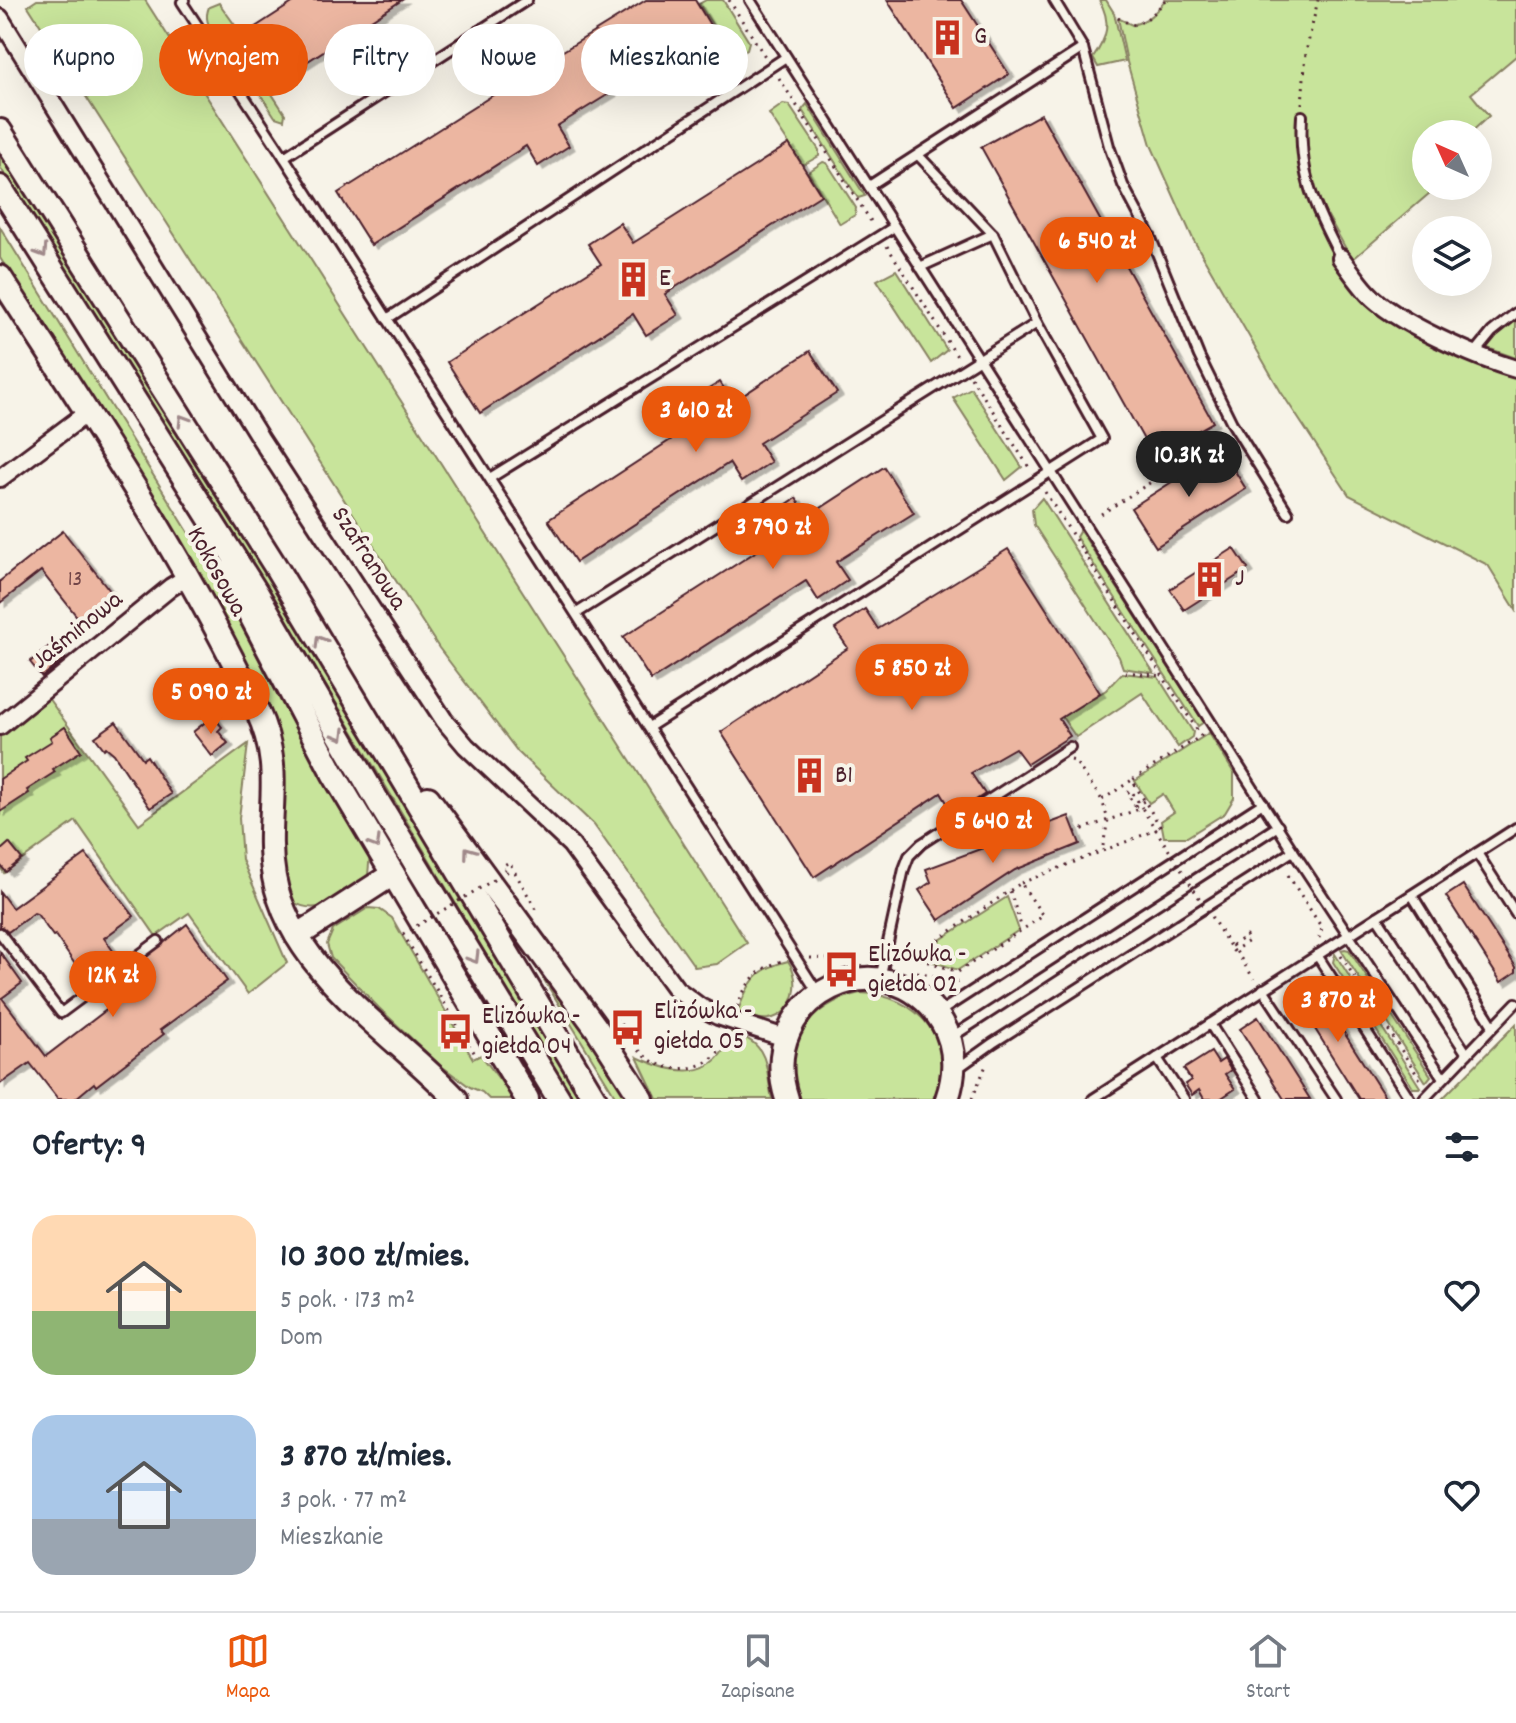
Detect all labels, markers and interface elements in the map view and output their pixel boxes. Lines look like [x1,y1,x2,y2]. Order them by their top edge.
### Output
building icon: G [929,18,967,56]
place label: G [974,19,987,56]
chip: Kupno [24,24,143,96]
chip: Wynajem [159,24,308,96]
chip: Filtry [324,24,436,96]
chip: Nowe [452,24,565,96]
chip: Mieszkanie [581,24,748,96]
north arrow [1412,120,1492,200]
map controls [1412,120,1492,296]
button: layers [1412,216,1492,296]
pin: 6 540 zł [1014,217,1180,285]
text: 6 540 zł [1058,224,1136,261]
one-way arrow [33,244,48,258]
building icon: E [614,260,652,298]
place label: E [659,261,671,298]
pin: 3 610 zł [613,386,779,454]
text: 3 610 zł [660,393,732,430]
one-way arrow [178,414,193,429]
pin: 10.3K zł [1106,431,1272,499]
text: 10.3K zł [1154,438,1224,475]
street label: Szafranowa [321,500,416,619]
pin: 3 790 zł [690,503,856,571]
text: 3 790 zł [735,510,811,547]
street label: Kokosowa [176,520,256,624]
building icon: J [1190,560,1228,598]
place label: J [1235,561,1244,598]
house number: 13 [68,565,82,596]
street label: Jaśminowa [24,582,132,679]
one-way arrow [314,635,330,650]
pin: 5 850 zł [829,644,995,712]
text: 5 850 zł [873,651,951,688]
pin: 5 090 zł [128,668,294,736]
text: 5 090 zł [171,675,251,712]
one-way arrow [330,726,346,741]
building icon: B1 [790,757,828,795]
place label: B1 [835,758,853,795]
pin: 5 640 zł [910,797,1076,865]
text: 5 640 zł [954,804,1032,841]
one-way arrow [365,834,381,849]
one-way arrow [464,846,479,860]
place label: Elizówka - giełda 02 [868,937,967,1004]
one-way arrow [464,949,480,964]
pin: 12K zł [48,951,178,1019]
bus stop icon: Elizówka - giełda 02 [823,951,861,989]
text: 12K zł [87,958,139,995]
pin: 3 870 zł [1255,976,1421,1044]
text: 3 870 zł [1301,983,1375,1020]
place label: Elizówka - giełda 05 [654,994,753,1061]
place label: Elizówka - giełda 04 [482,999,581,1066]
bus stop icon: Elizówka - giełda 05 [609,1008,647,1046]
bus stop icon: Elizówka - giełda 04 [437,1013,475,1051]
text: Oferty: 9 [32,1123,146,1172]
icon: filters [1440,1125,1484,1169]
text: 10 300 zł/mies. [280,1234,469,1283]
icon: home [96,1247,192,1343]
icon: heart [1440,1273,1484,1317]
text: 5 pok. · 173 m² [280,1283,415,1320]
text: Dom [280,1320,323,1357]
text: 3 870 zł/mies. [280,1434,452,1483]
icon: home [96,1447,192,1543]
icon: heart [1440,1473,1484,1517]
text: 3 pok. · 77 m² [280,1483,407,1520]
text: Mieszkanie [280,1520,383,1557]
tab: Mapa [226,1629,270,1708]
tab: Zapisane [721,1629,795,1708]
tab: Start [1246,1629,1290,1708]

